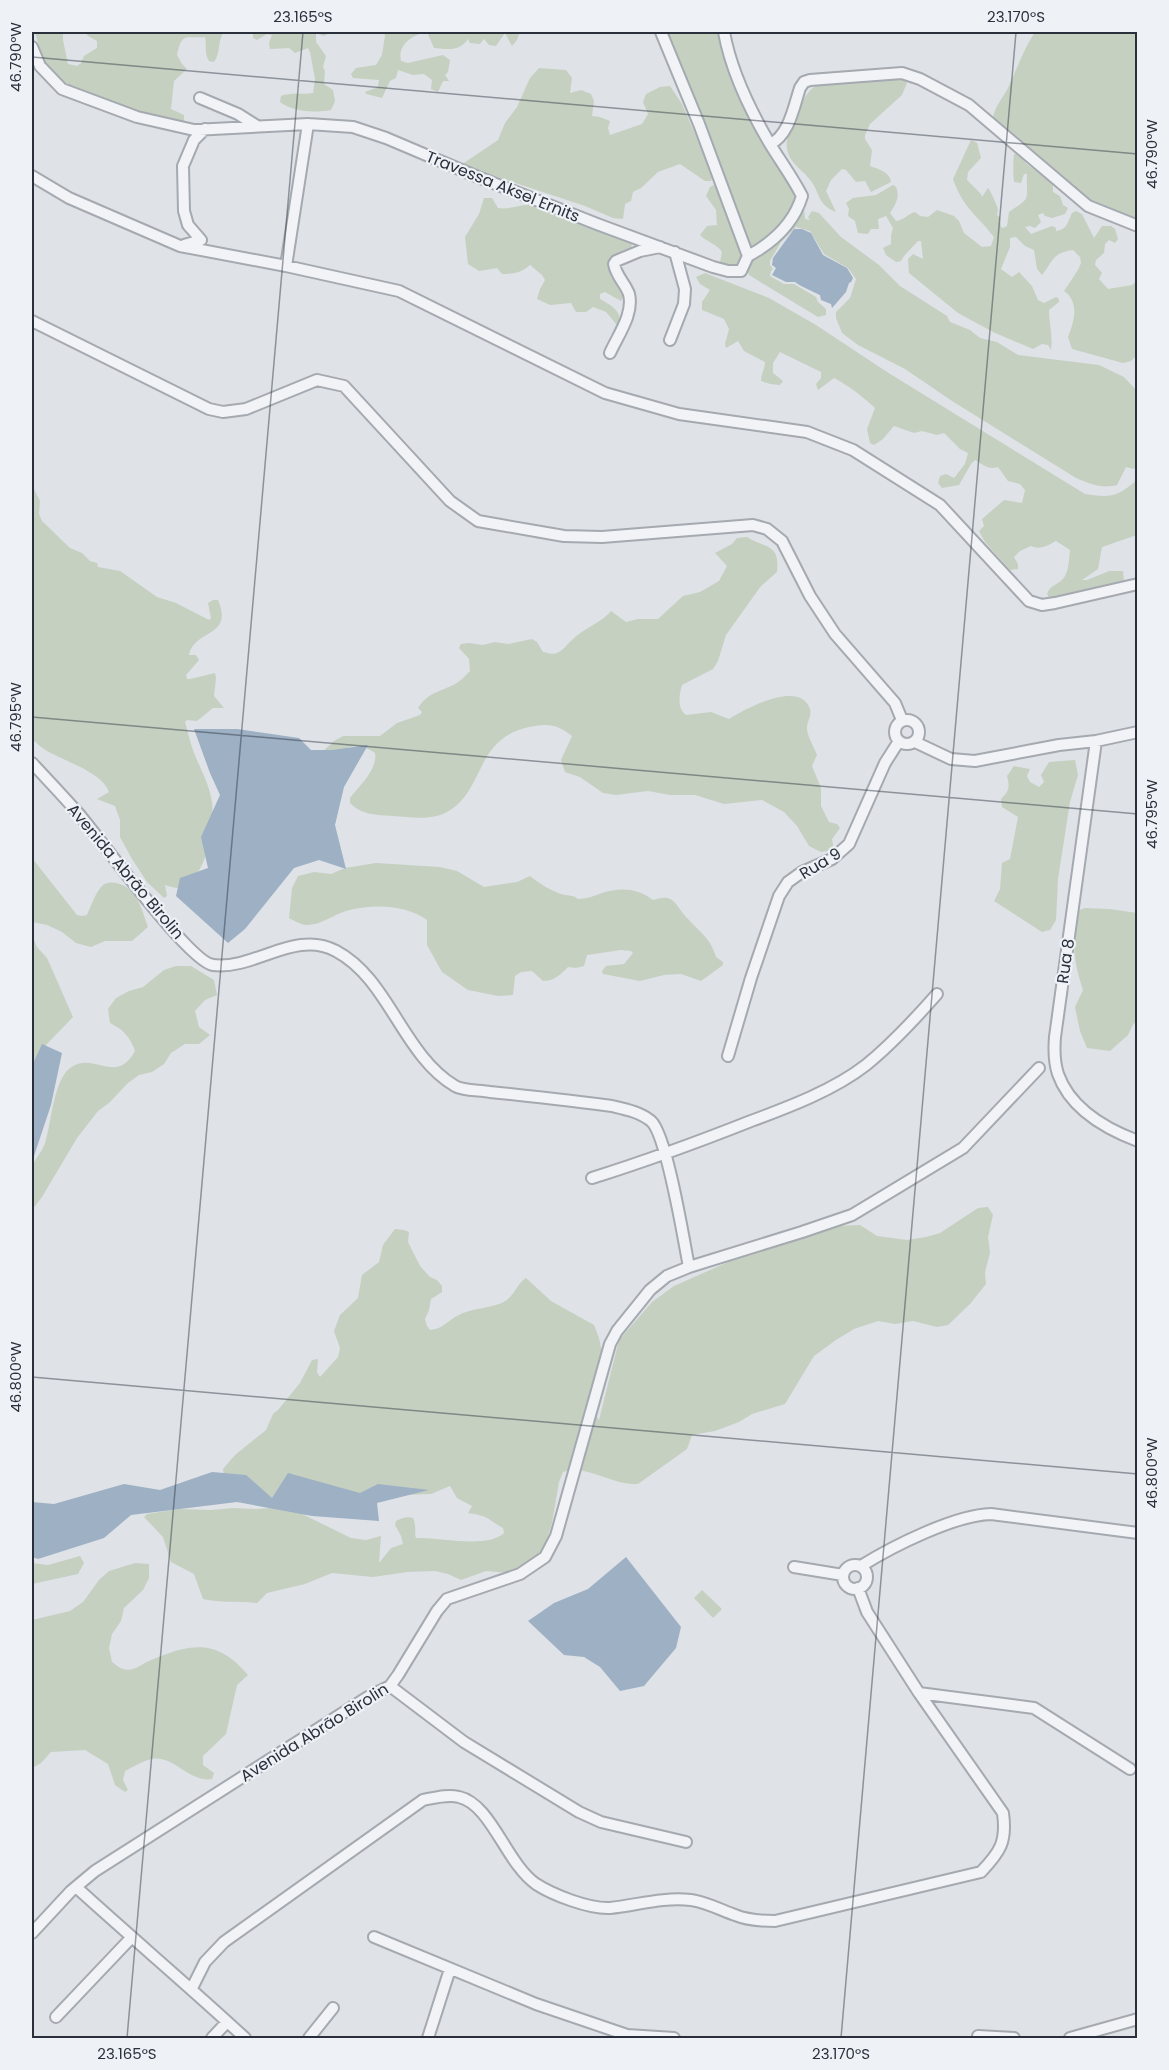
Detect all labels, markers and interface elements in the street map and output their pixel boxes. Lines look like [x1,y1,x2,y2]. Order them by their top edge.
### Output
text: 23.165°S [273,6,333,27]
text: 23.170°S [987,6,1045,27]
text: 46.790°W [5,22,26,92]
text: 46.790°W [1141,119,1162,189]
street label: Travessa Aksel Ernits [422,145,583,228]
text: 46.795°W [5,682,26,752]
text: 46.795°W [1141,779,1162,849]
street label: Avenida Abrão Birolin [62,799,189,944]
street label: Rua 9 [795,842,846,885]
street label: Rua 8 [1051,937,1080,985]
text: 46.800°W [5,1341,26,1413]
text: 46.800°W [1141,1437,1162,1509]
street label: Avenida Abrão Birolin [236,1677,393,1787]
text: 23.165°S [97,2043,157,2064]
text: 23.170°S [812,2043,870,2064]

